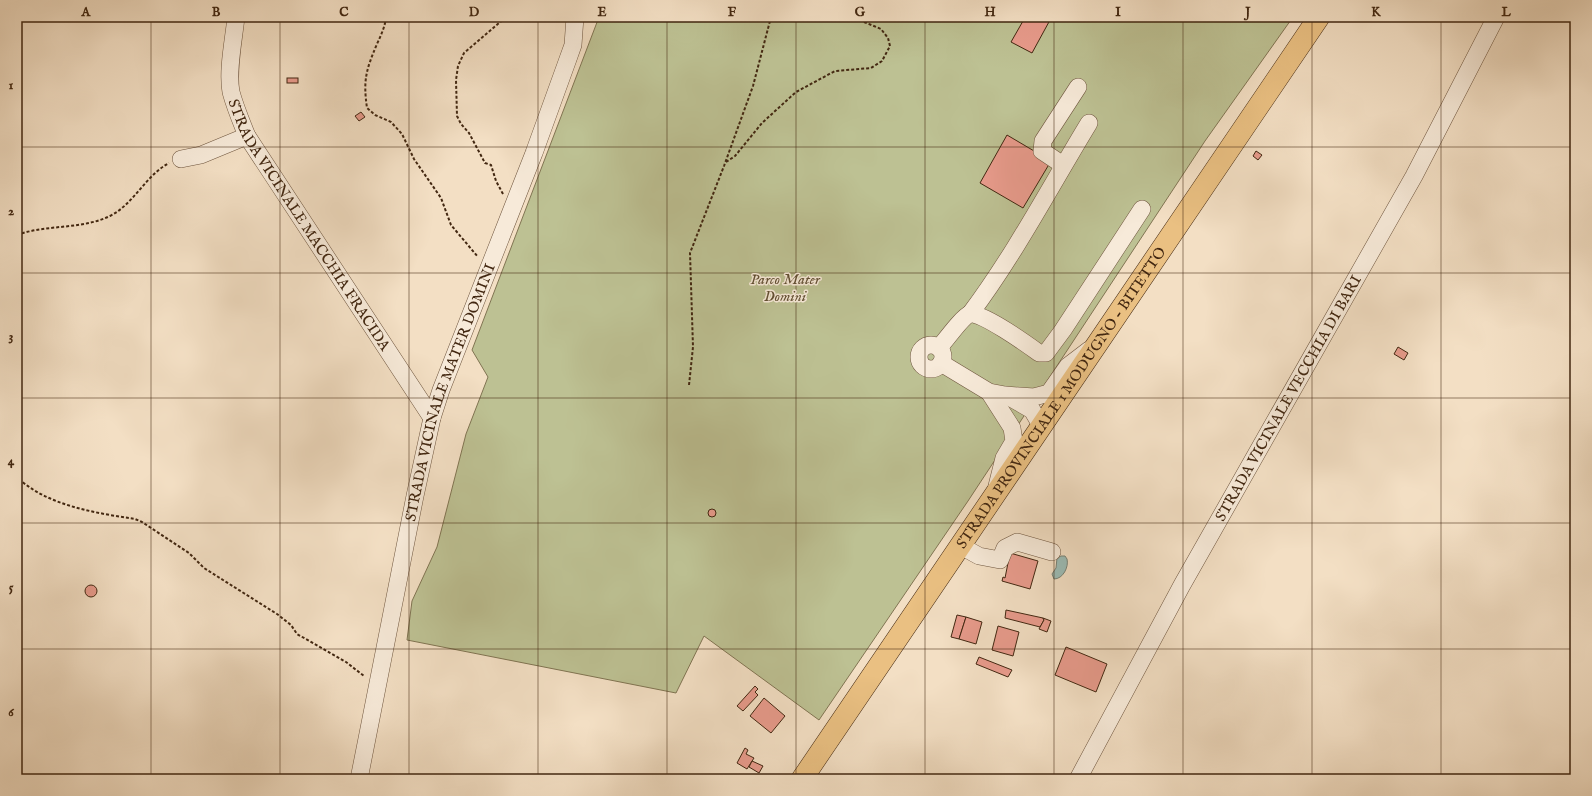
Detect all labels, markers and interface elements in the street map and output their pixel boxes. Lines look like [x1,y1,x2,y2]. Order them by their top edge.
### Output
text: A [81,4,92,21]
text: B [212,4,221,21]
text: C [339,4,349,21]
text: D [469,4,480,21]
text: E [597,4,607,21]
text: F [728,4,737,21]
text: G [855,4,866,21]
text: H [984,4,996,21]
text: I [1115,4,1121,21]
text: J [1243,4,1251,21]
text: K [1371,4,1381,21]
text: L [1500,4,1511,21]
text: 1 [9,77,14,94]
street label: STRADA VICINALE MACCHIA FRACIDA [224,96,395,355]
text: 2 [8,203,14,220]
street label: STRADA PROVINCIALE 1 MODUGNO - BITETTO [952,243,1170,552]
street label: STRADA VICINALE MATER DOMINI [401,260,500,523]
park label: Parco Mater Domini [750,270,821,306]
street label: STRADA VICINALE VECCHIA DI BARI [1211,272,1366,525]
text: 3 [9,328,14,345]
text: 4 [8,453,15,470]
text: 5 [9,579,14,596]
text: 6 [8,704,14,721]

